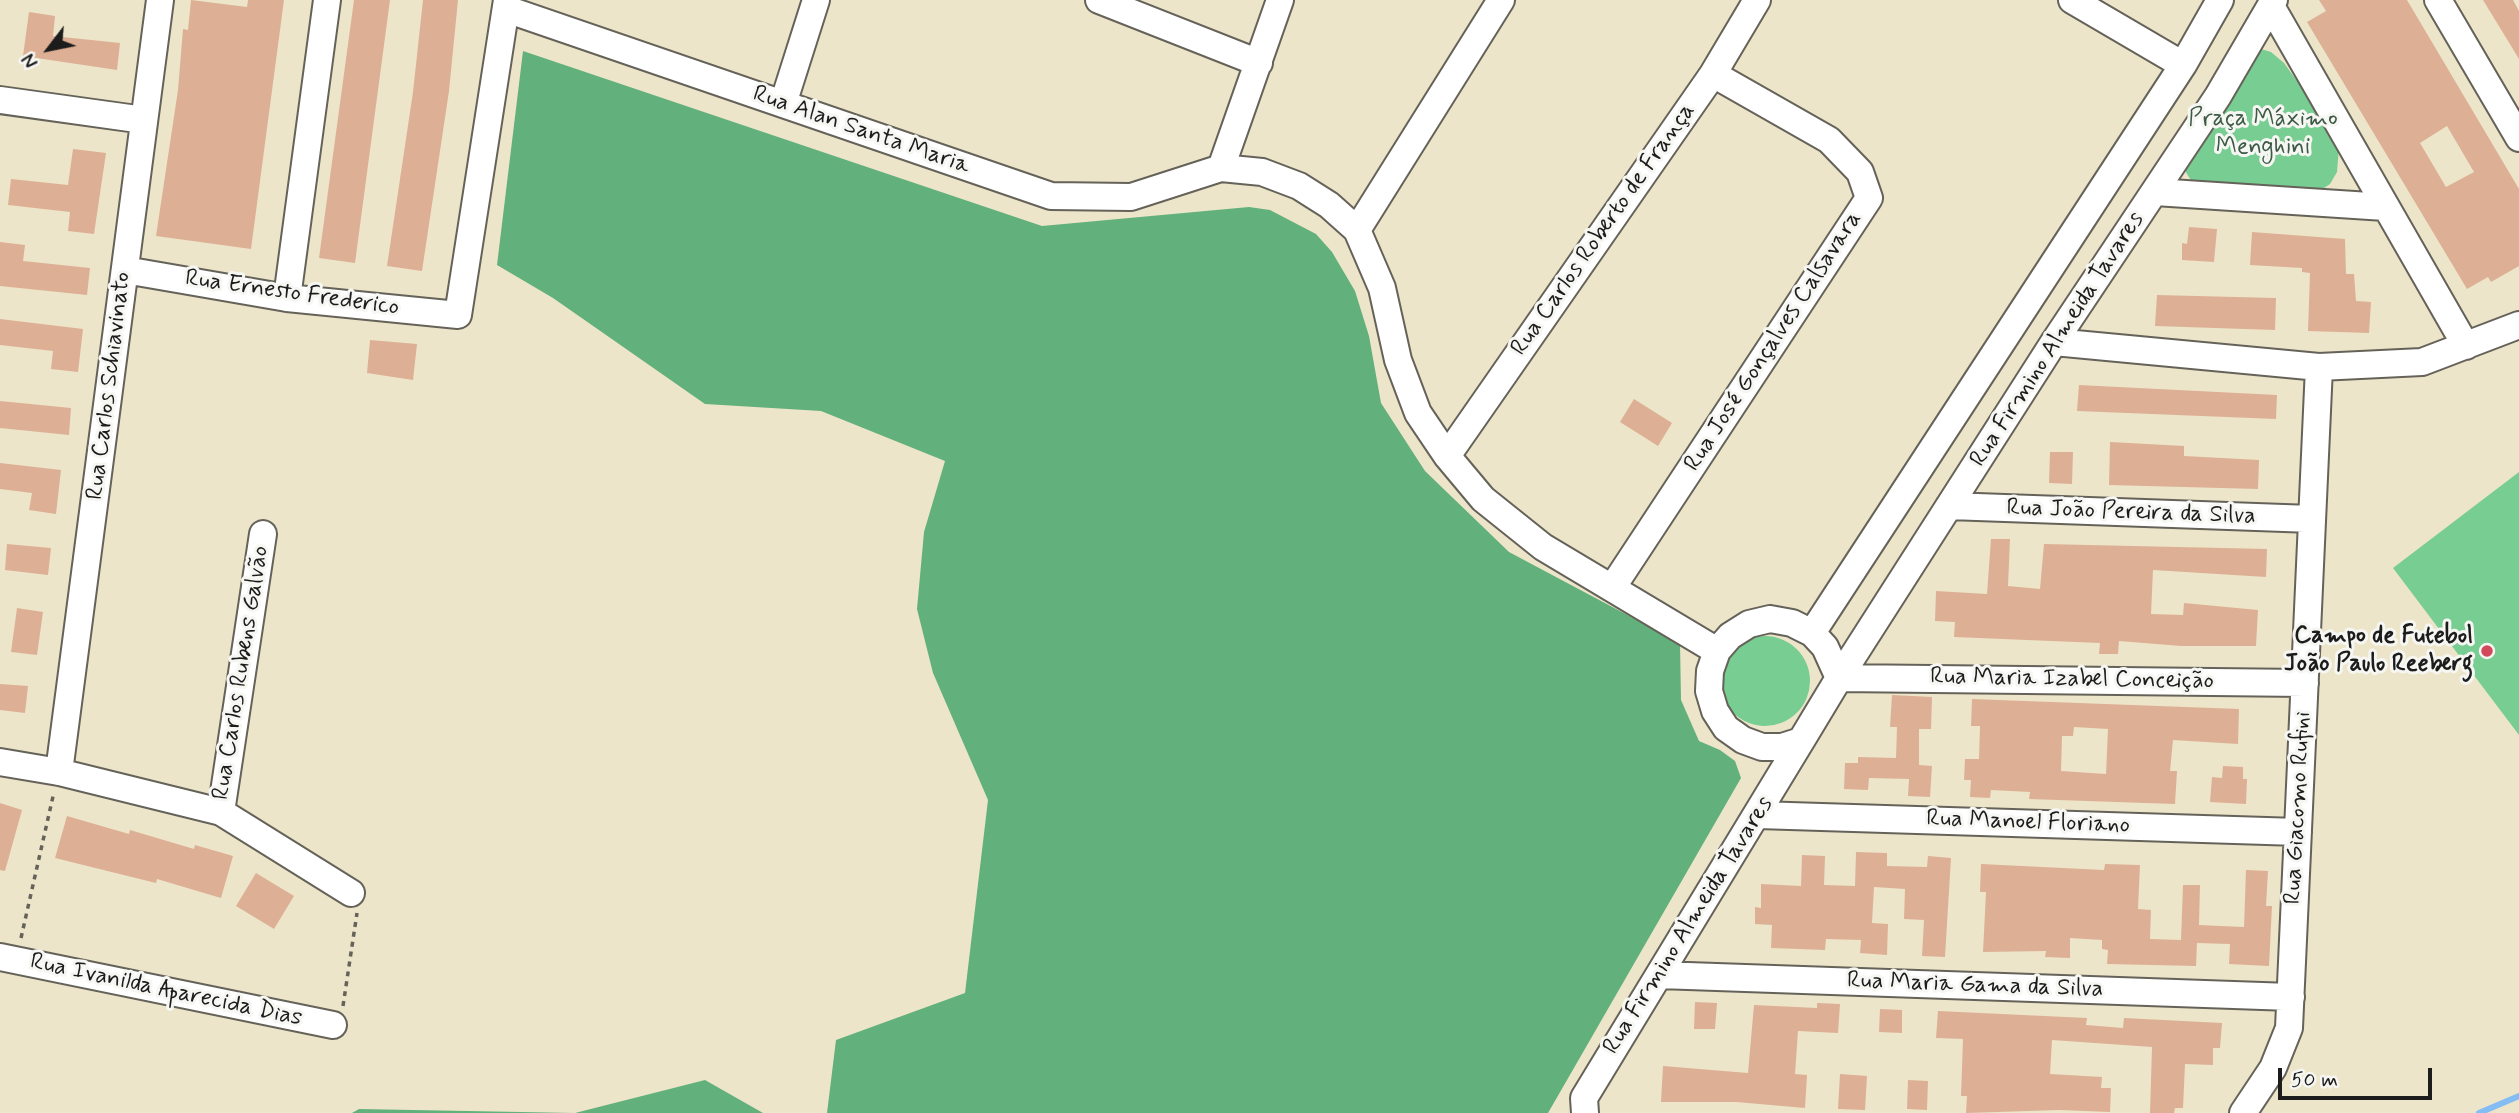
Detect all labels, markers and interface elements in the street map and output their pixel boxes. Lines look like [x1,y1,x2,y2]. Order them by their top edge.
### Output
north arrow [14,14,84,84]
text: N [17,48,45,72]
street label: Rua Alan Santa Maria [749,80,973,182]
street label: Rua Carlos Roberto de França [1506,98,1702,362]
park label: Praça Máximo Menghini [2188,106,2338,162]
street label: Rua José Gonçalves Calsavara [1679,207,1869,477]
street label: Rua Firmino Almeida Tavares [1965,207,2151,473]
street label: Rua Ernesto Frederico [183,265,401,323]
street label: Rua Carlos Schiavinato [82,270,138,502]
street label: Rua João Pereira da Silva [2006,494,2256,532]
street label: Rua Carlos Rubens Galvão [208,544,276,802]
place label: Campo de Futebol João Paulo Reeberg [2284,623,2473,679]
marker: Campo de Futebol João Paulo Reeberg [2479,643,2495,659]
street label: Rua Maria Izabel Conceição [1930,663,2214,697]
street label: Rua Giacomo Rufini [2280,711,2318,905]
street label: Rua Firmino Almeida Tavares [1598,792,1780,1060]
street label: Rua Manoel Floriano [1926,805,2130,841]
street label: Rua Ivanilda Aparecida Dias [27,948,305,1034]
street label: Rua Maria Gama da Silva [1846,967,2104,1005]
scale bar [2281,1054,2435,1098]
text: 50 m [2291,1066,2338,1094]

